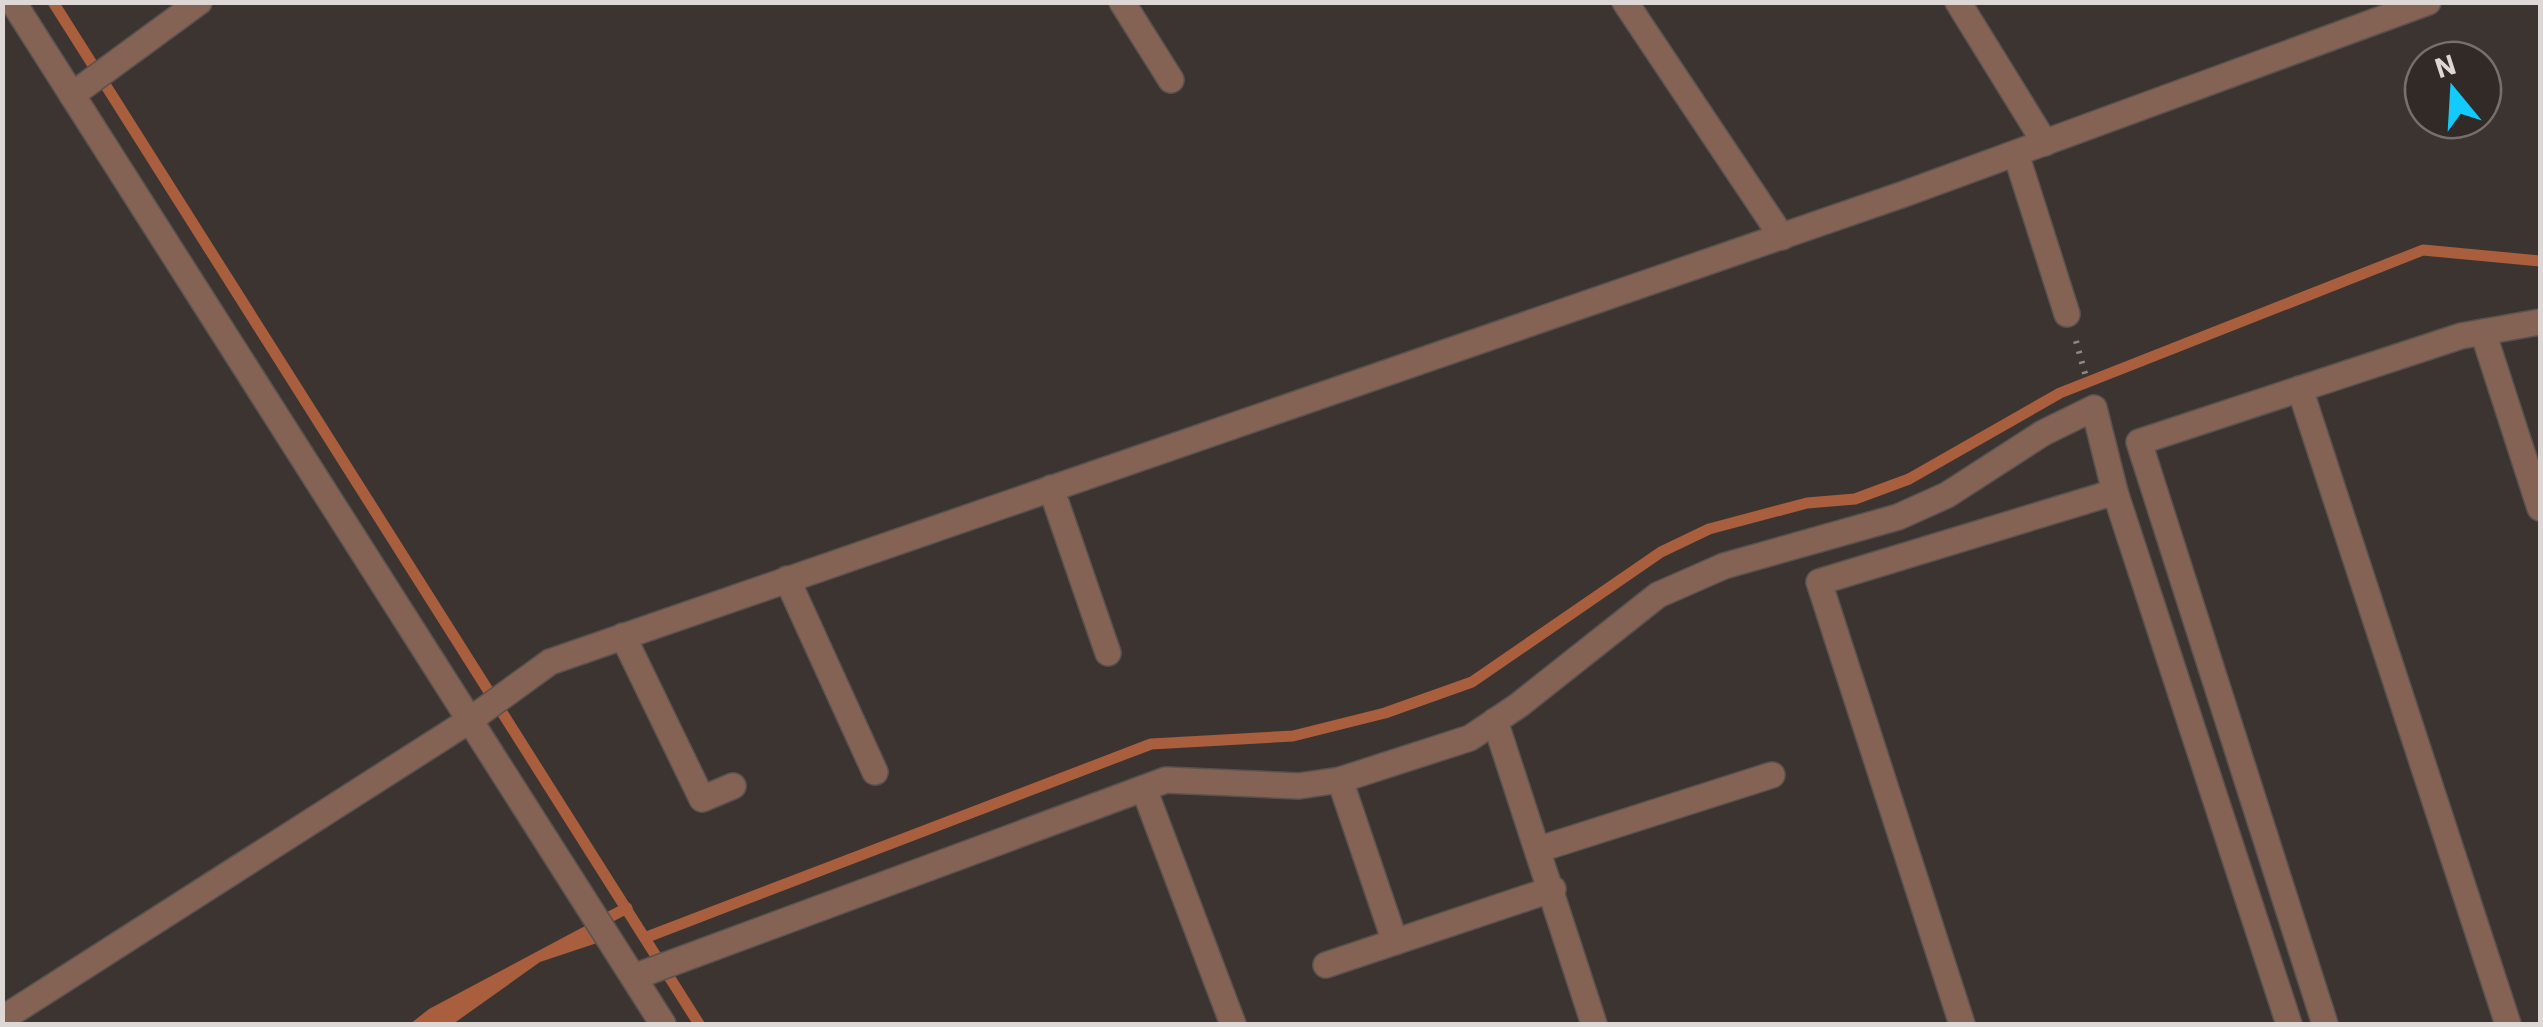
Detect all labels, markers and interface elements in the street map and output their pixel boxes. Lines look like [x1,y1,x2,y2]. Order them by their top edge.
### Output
north arrow [2403,40,2503,140]
text: N [2430,45,2460,86]

